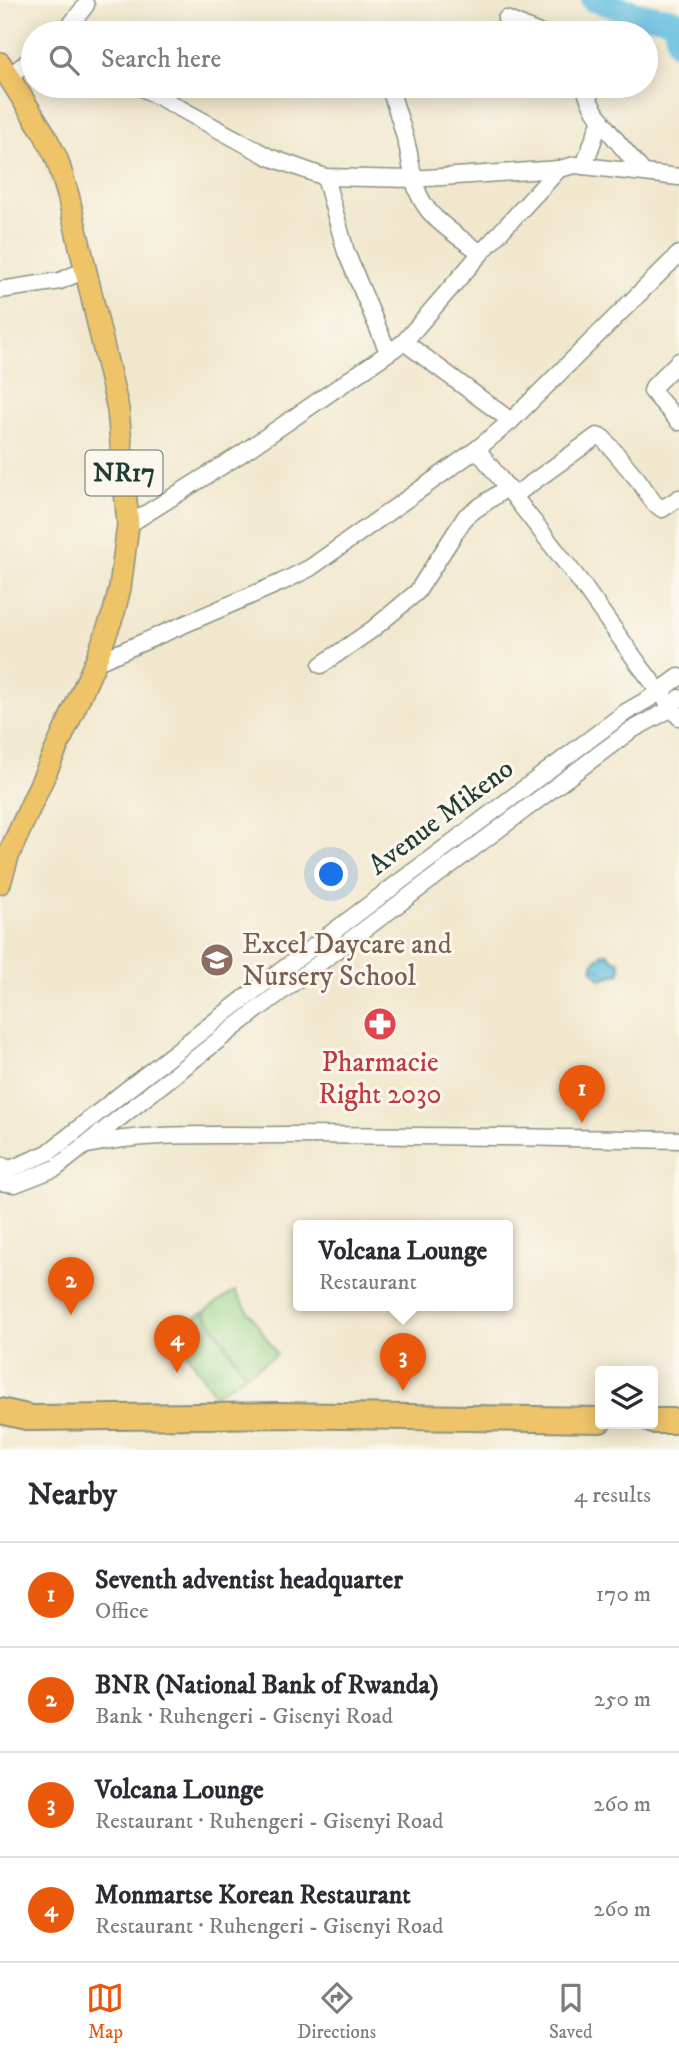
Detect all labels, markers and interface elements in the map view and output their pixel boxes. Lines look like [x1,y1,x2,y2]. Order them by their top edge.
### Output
search box [21,21,658,98]
icon: search [45,41,83,79]
text: Search here [101,43,221,76]
road number: NR17 [86,450,162,495]
street label: Avenue Mikeno [361,751,521,883]
your location [314,857,348,891]
place label: Excel Daycare and Nursery School [242,927,452,994]
school or university icon: Excel Daycare and Nursery School [198,941,236,979]
pharmacy icon: Pharmacie Right 2030 [361,1005,399,1043]
place label: Pharmacie Right 2030 [318,1045,442,1112]
pin: 1 [559,1065,605,1123]
popup [293,1220,513,1311]
text: Volcana Lounge [319,1235,487,1268]
pin: 2 [48,1257,94,1315]
text: Restaurant [319,1268,417,1297]
pin: 4 [154,1315,200,1373]
pin: 3 [380,1333,426,1391]
map controls [595,1366,658,1429]
button: layers [595,1366,658,1429]
text: Nearby [28,1477,117,1514]
text: 4 results [574,1481,651,1510]
text: Seventh adventist headquarter [95,1564,403,1597]
text: 1 [47,1580,55,1609]
text: 170 m [596,1580,651,1609]
text: Office [95,1597,149,1626]
text: BNR (National Bank of Rwanda) [95,1669,439,1702]
text: 2 [45,1685,57,1714]
text: 250 m [594,1685,651,1714]
text: Bank · Ruhengeri - Gisenyi Road [95,1702,393,1731]
text: Volcana Lounge [95,1774,264,1807]
text: 3 [47,1790,55,1819]
text: 260 m [593,1790,651,1819]
text: Restaurant · Ruhengeri - Gisenyi Road [95,1807,443,1836]
text: Monmartse Korean Restaurant [95,1879,410,1912]
text: 4 [44,1895,58,1924]
text: 260 m [593,1895,651,1924]
text: Restaurant · Ruhengeri - Gisenyi Road [95,1912,443,1941]
tab: Map [86,1979,124,2044]
tab: Directions [297,1979,376,2044]
tab: Saved [549,1979,593,2044]

